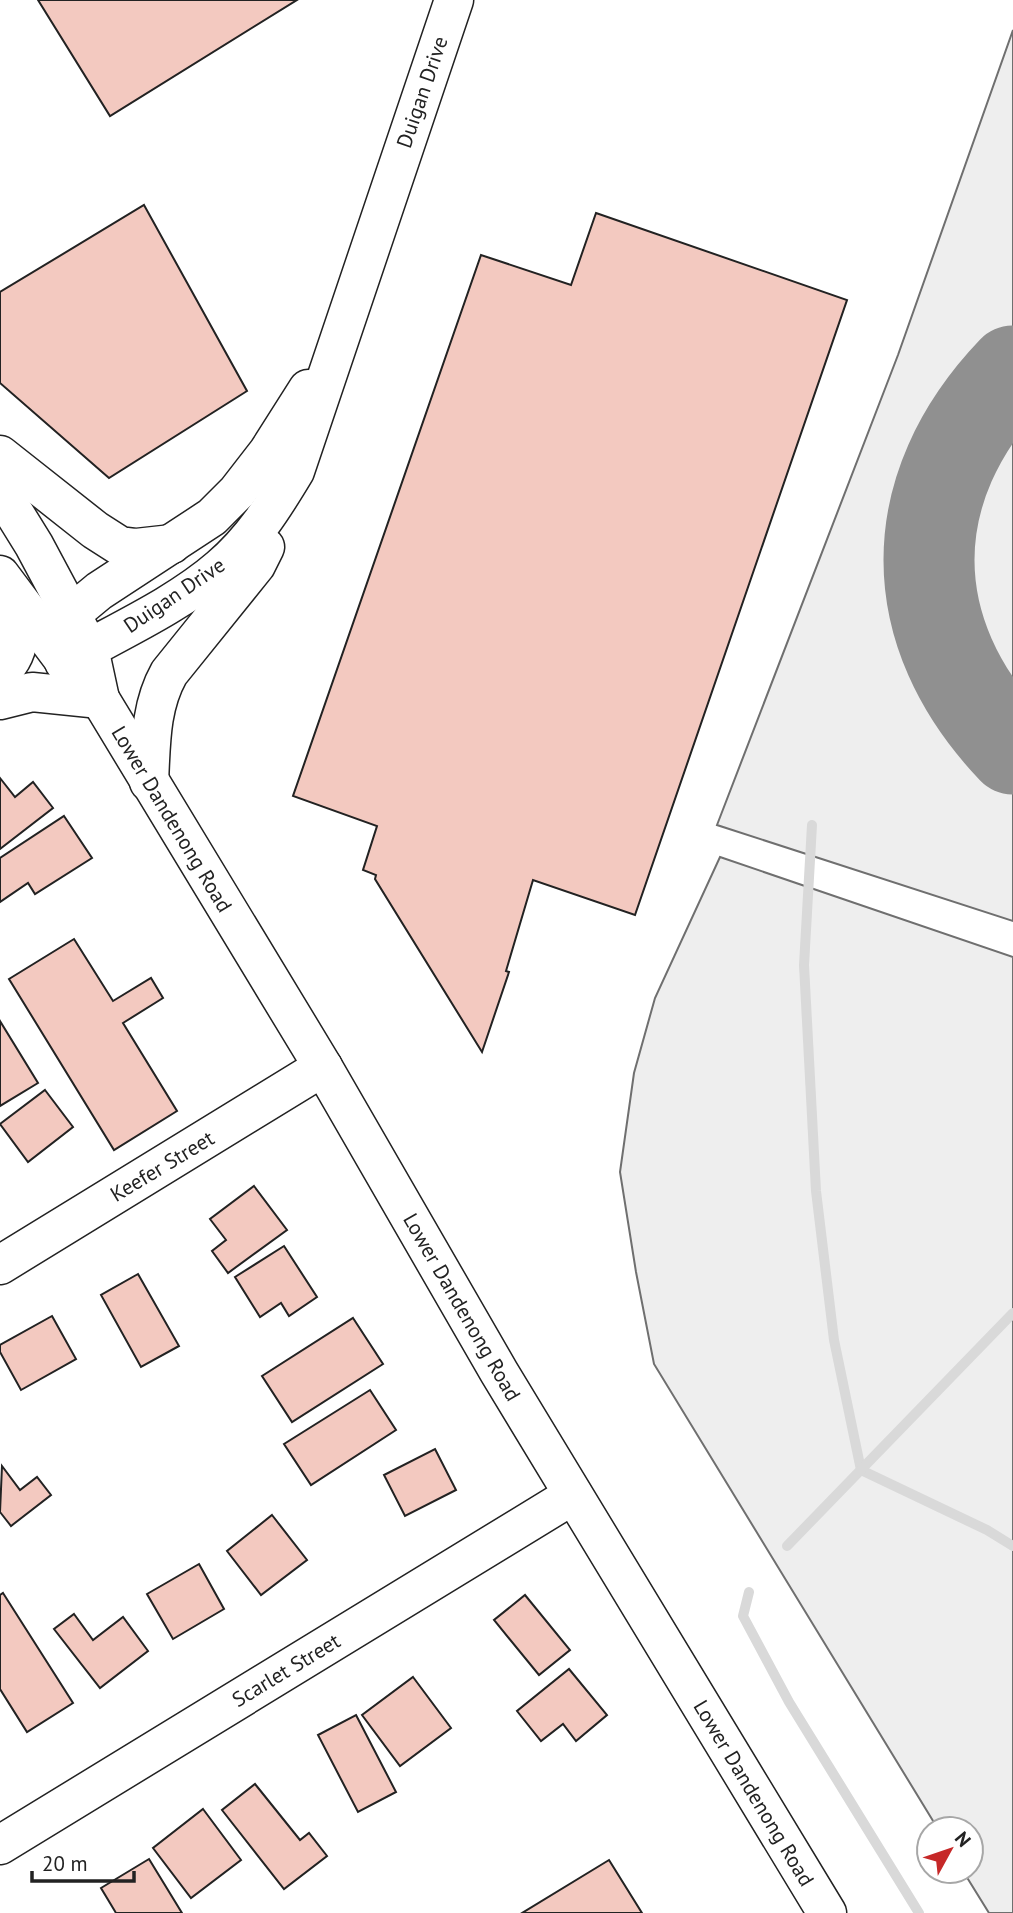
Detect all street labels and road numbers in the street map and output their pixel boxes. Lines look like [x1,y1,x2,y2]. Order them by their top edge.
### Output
street label: Duigan Drive [390,33,454,151]
street label: Duigan Drive [118,551,230,639]
street label: Lower Dandenong Road [106,721,238,917]
street label: Keefer Street [105,1124,219,1208]
street label: Lower Dandenong Road [397,1208,527,1406]
street label: Scarlet Street [227,1627,345,1713]
street label: Lower Dandenong Road [688,1695,820,1891]

